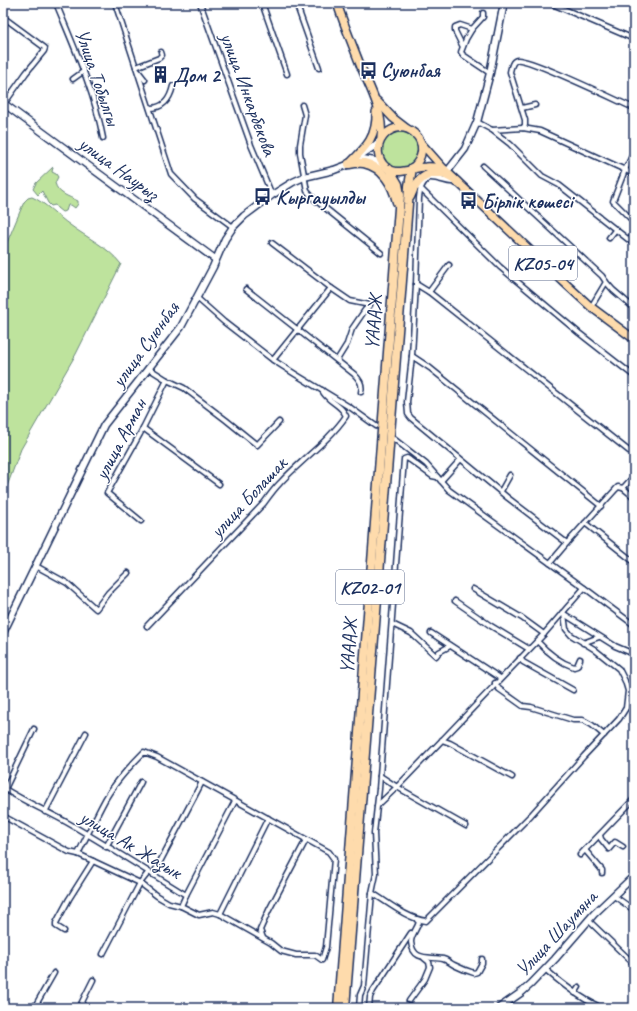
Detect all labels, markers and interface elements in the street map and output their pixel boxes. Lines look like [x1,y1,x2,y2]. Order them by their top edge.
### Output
street label: Улица Тобылгы [69,26,126,130]
street label: улица Инкарбекова [214,28,283,160]
place label: Суюнбая [381,58,441,83]
bus stop icon: Суюнбая [358,60,378,80]
place label: Дом 2 [173,63,222,88]
building icon: Дом 2 [150,65,170,85]
street label: улица Наурыз [72,130,165,208]
place label: Кыргауылды [276,185,367,211]
bus stop icon: Кыргауылды [253,187,273,207]
place label: Бірлік көшесі [482,189,576,214]
bus stop icon: Бірлік көшесі [459,191,479,211]
road number: KZ05-04 [509,246,577,280]
street label: ҮАААЖ [359,291,388,351]
street label: улица Суюнбая [105,296,185,393]
street label: улица Арман [88,393,153,485]
street label: улица Болашак [204,450,293,544]
road number: KZ02-01 [336,570,404,604]
street label: ҮАААЖ [334,615,363,675]
street label: улица Ак Жазык [74,804,187,886]
street label: Улица Шаумяна [510,884,604,982]

